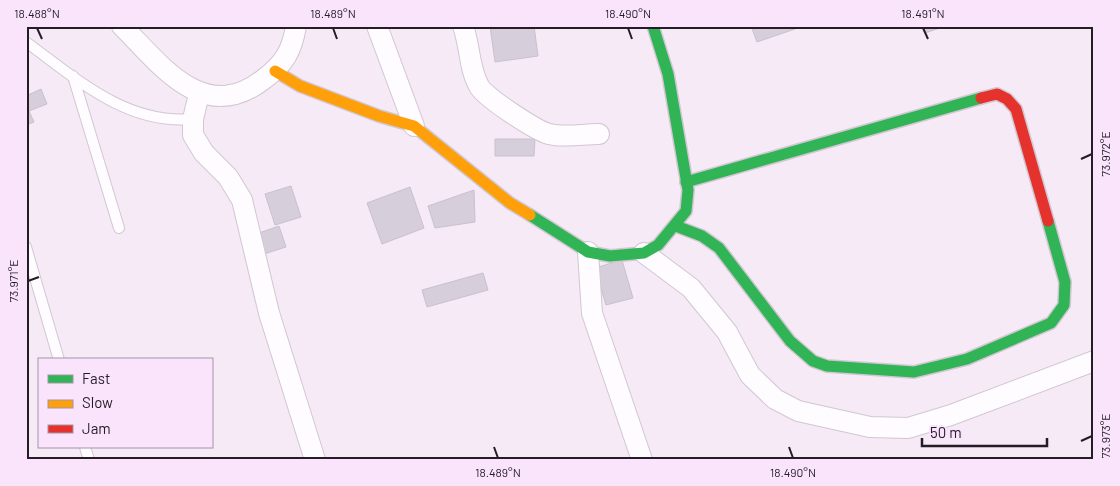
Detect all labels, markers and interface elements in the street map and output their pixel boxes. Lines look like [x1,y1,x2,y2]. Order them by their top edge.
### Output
text: 18.488°N [14,6,60,20]
text: 18.489°N [310,6,356,20]
text: 18.490°N [605,6,651,20]
text: 18.491°N [901,6,945,20]
text: 73.972°E [1098,131,1112,177]
text: 73.971°E [6,259,20,303]
legend [38,358,212,448]
text: Fast [82,369,110,387]
text: Slow [82,393,113,411]
text: 73.973°E [1098,413,1112,459]
scale bar [922,416,1048,448]
text: Jam [82,419,111,437]
text: 50 m [930,423,962,441]
text: 18.489°N [475,465,521,479]
text: 18.490°N [770,465,816,479]

